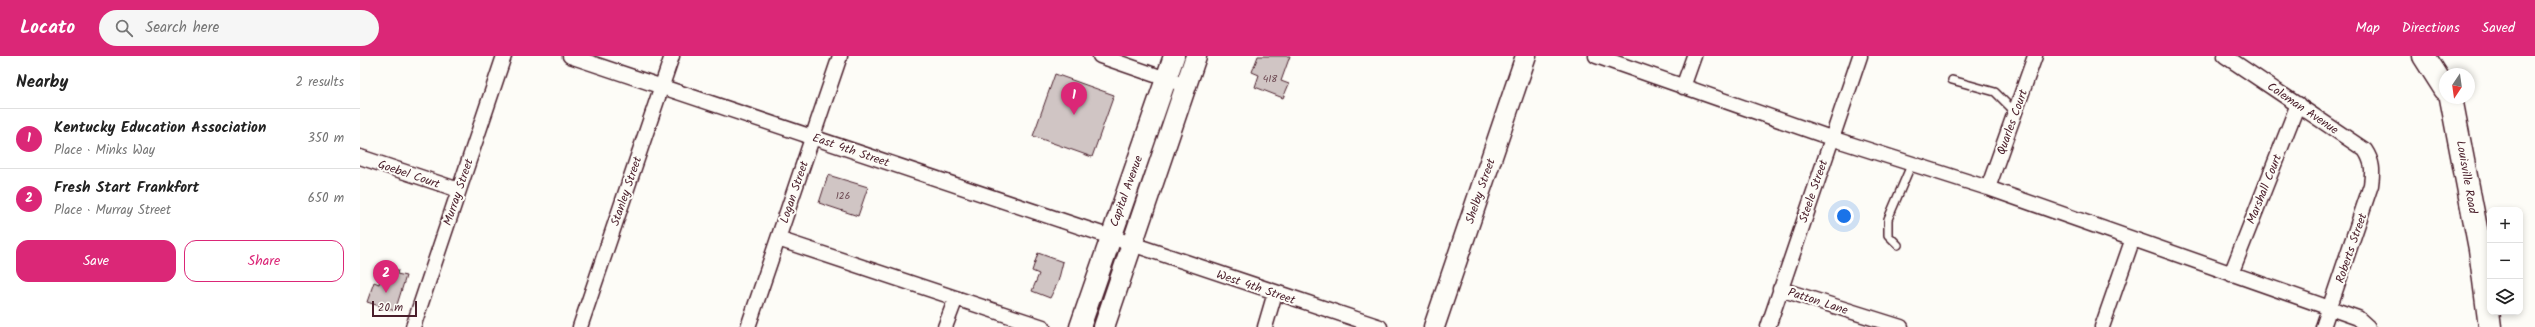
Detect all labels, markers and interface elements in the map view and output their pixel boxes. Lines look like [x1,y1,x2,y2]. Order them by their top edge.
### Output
search box [99,10,379,46]
text: Locato [20,13,75,43]
text: Search here [145,16,219,40]
icon: search [113,17,135,39]
text: Map [2355,17,2380,39]
text: Directions [2402,17,2460,39]
text: Saved [2482,17,2515,39]
north arrow [2439,68,2475,104]
text: Nearby [16,69,68,96]
house number: 418 [1263,71,1278,87]
text: 2 results [296,72,344,93]
street label: Coleman Avenue [2263,77,2343,140]
pin: 1 [1061,82,1087,115]
street label: Quarles Court [1992,86,2033,158]
text: Kentucky Education Association [54,116,266,140]
text: 1 [27,128,31,149]
text: 350 m [308,128,344,149]
street label: East 4th Street [810,128,892,173]
street label: Louisville Road [2451,139,2482,216]
text: Place · Minks Way [54,140,155,161]
street label: Marshall Court [2242,151,2287,227]
street label: Capital Avenue [1105,152,1148,230]
street label: Stanley Street [606,154,647,228]
street label: Goebel Court [375,155,443,194]
street label: Shelby Street [1460,155,1501,227]
street label: Murray Street [438,156,479,228]
street label: Steele Street [1794,157,1833,225]
street label: Logan Street [775,158,814,226]
text: Fresh Start Frankfort [54,176,199,200]
text: 2 [25,188,33,209]
text: 650 m [308,188,344,209]
house number: 126 [836,188,850,204]
text: Place · Murray Street [54,200,171,221]
your location [1834,206,1854,226]
map controls [2487,207,2523,315]
button: + [2487,207,2523,243]
street label: Roberts Street [2331,210,2372,286]
button: Save [16,240,176,282]
button: Share [184,240,344,282]
button: − [2487,243,2523,279]
pin: 2 [373,260,399,293]
street label: West 4th Street [1214,265,1298,310]
button: layers [2487,279,2523,315]
street label: Patton Lane [1785,283,1851,320]
scale bar [372,299,417,318]
text: 20 m [378,299,403,317]

